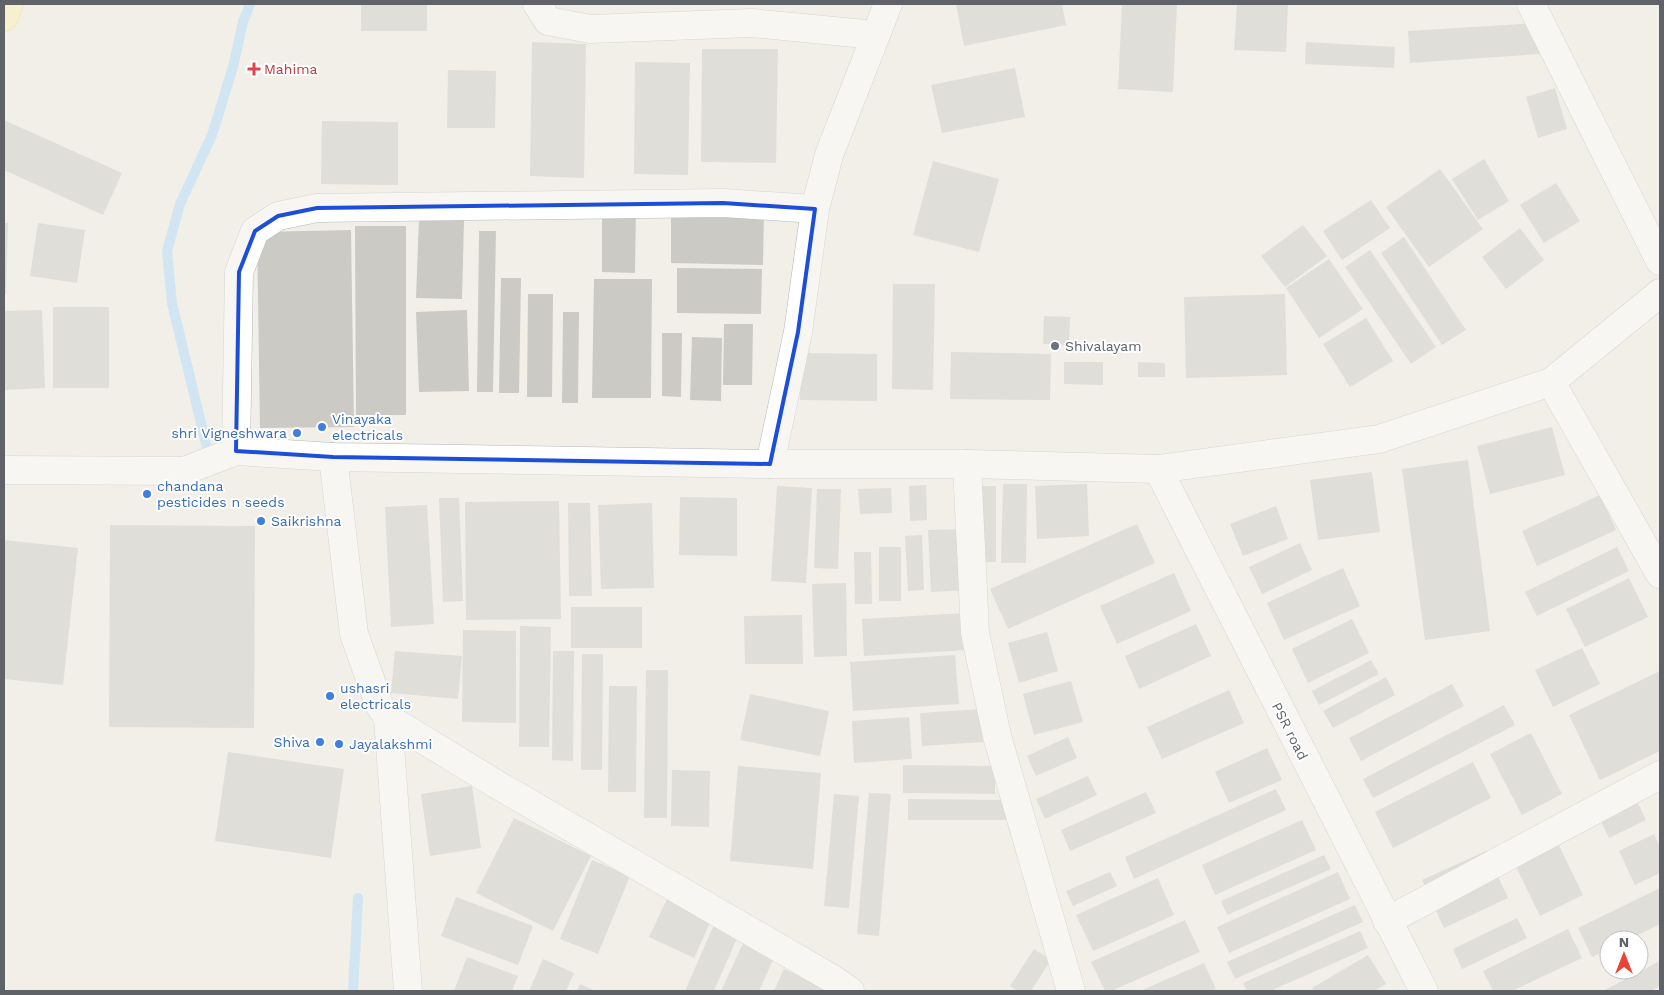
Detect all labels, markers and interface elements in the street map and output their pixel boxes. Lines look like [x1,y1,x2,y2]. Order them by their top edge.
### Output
place label: Mahima [264,61,318,77]
marker: Mahima [248,63,260,75]
place label: Shivalayam [1065,338,1142,354]
marker: Shivalayam [1049,340,1061,352]
place label: Vinayaka electricals [332,411,403,443]
marker: Vinayaka electricals [316,421,328,433]
place label: shri Vigneshwara [171,425,287,441]
marker: shri Vigneshwara [291,427,303,439]
place label: chandana pesticides n seeds [157,478,285,510]
marker: chandana pesticides n seeds [141,488,153,500]
place label: Saikrishna [271,513,342,529]
marker: Saikrishna [255,515,267,527]
place label: ushasri electricals [340,680,411,712]
marker: ushasri electricals [324,690,336,702]
street label: PSR road [1269,700,1311,762]
place label: Shiva [274,734,310,750]
marker: Shiva [314,736,326,748]
place label: Jayalakshmi [349,736,432,752]
marker: Jayalakshmi [333,738,345,750]
north arrow [1599,930,1649,980]
text: N [1619,934,1629,950]

